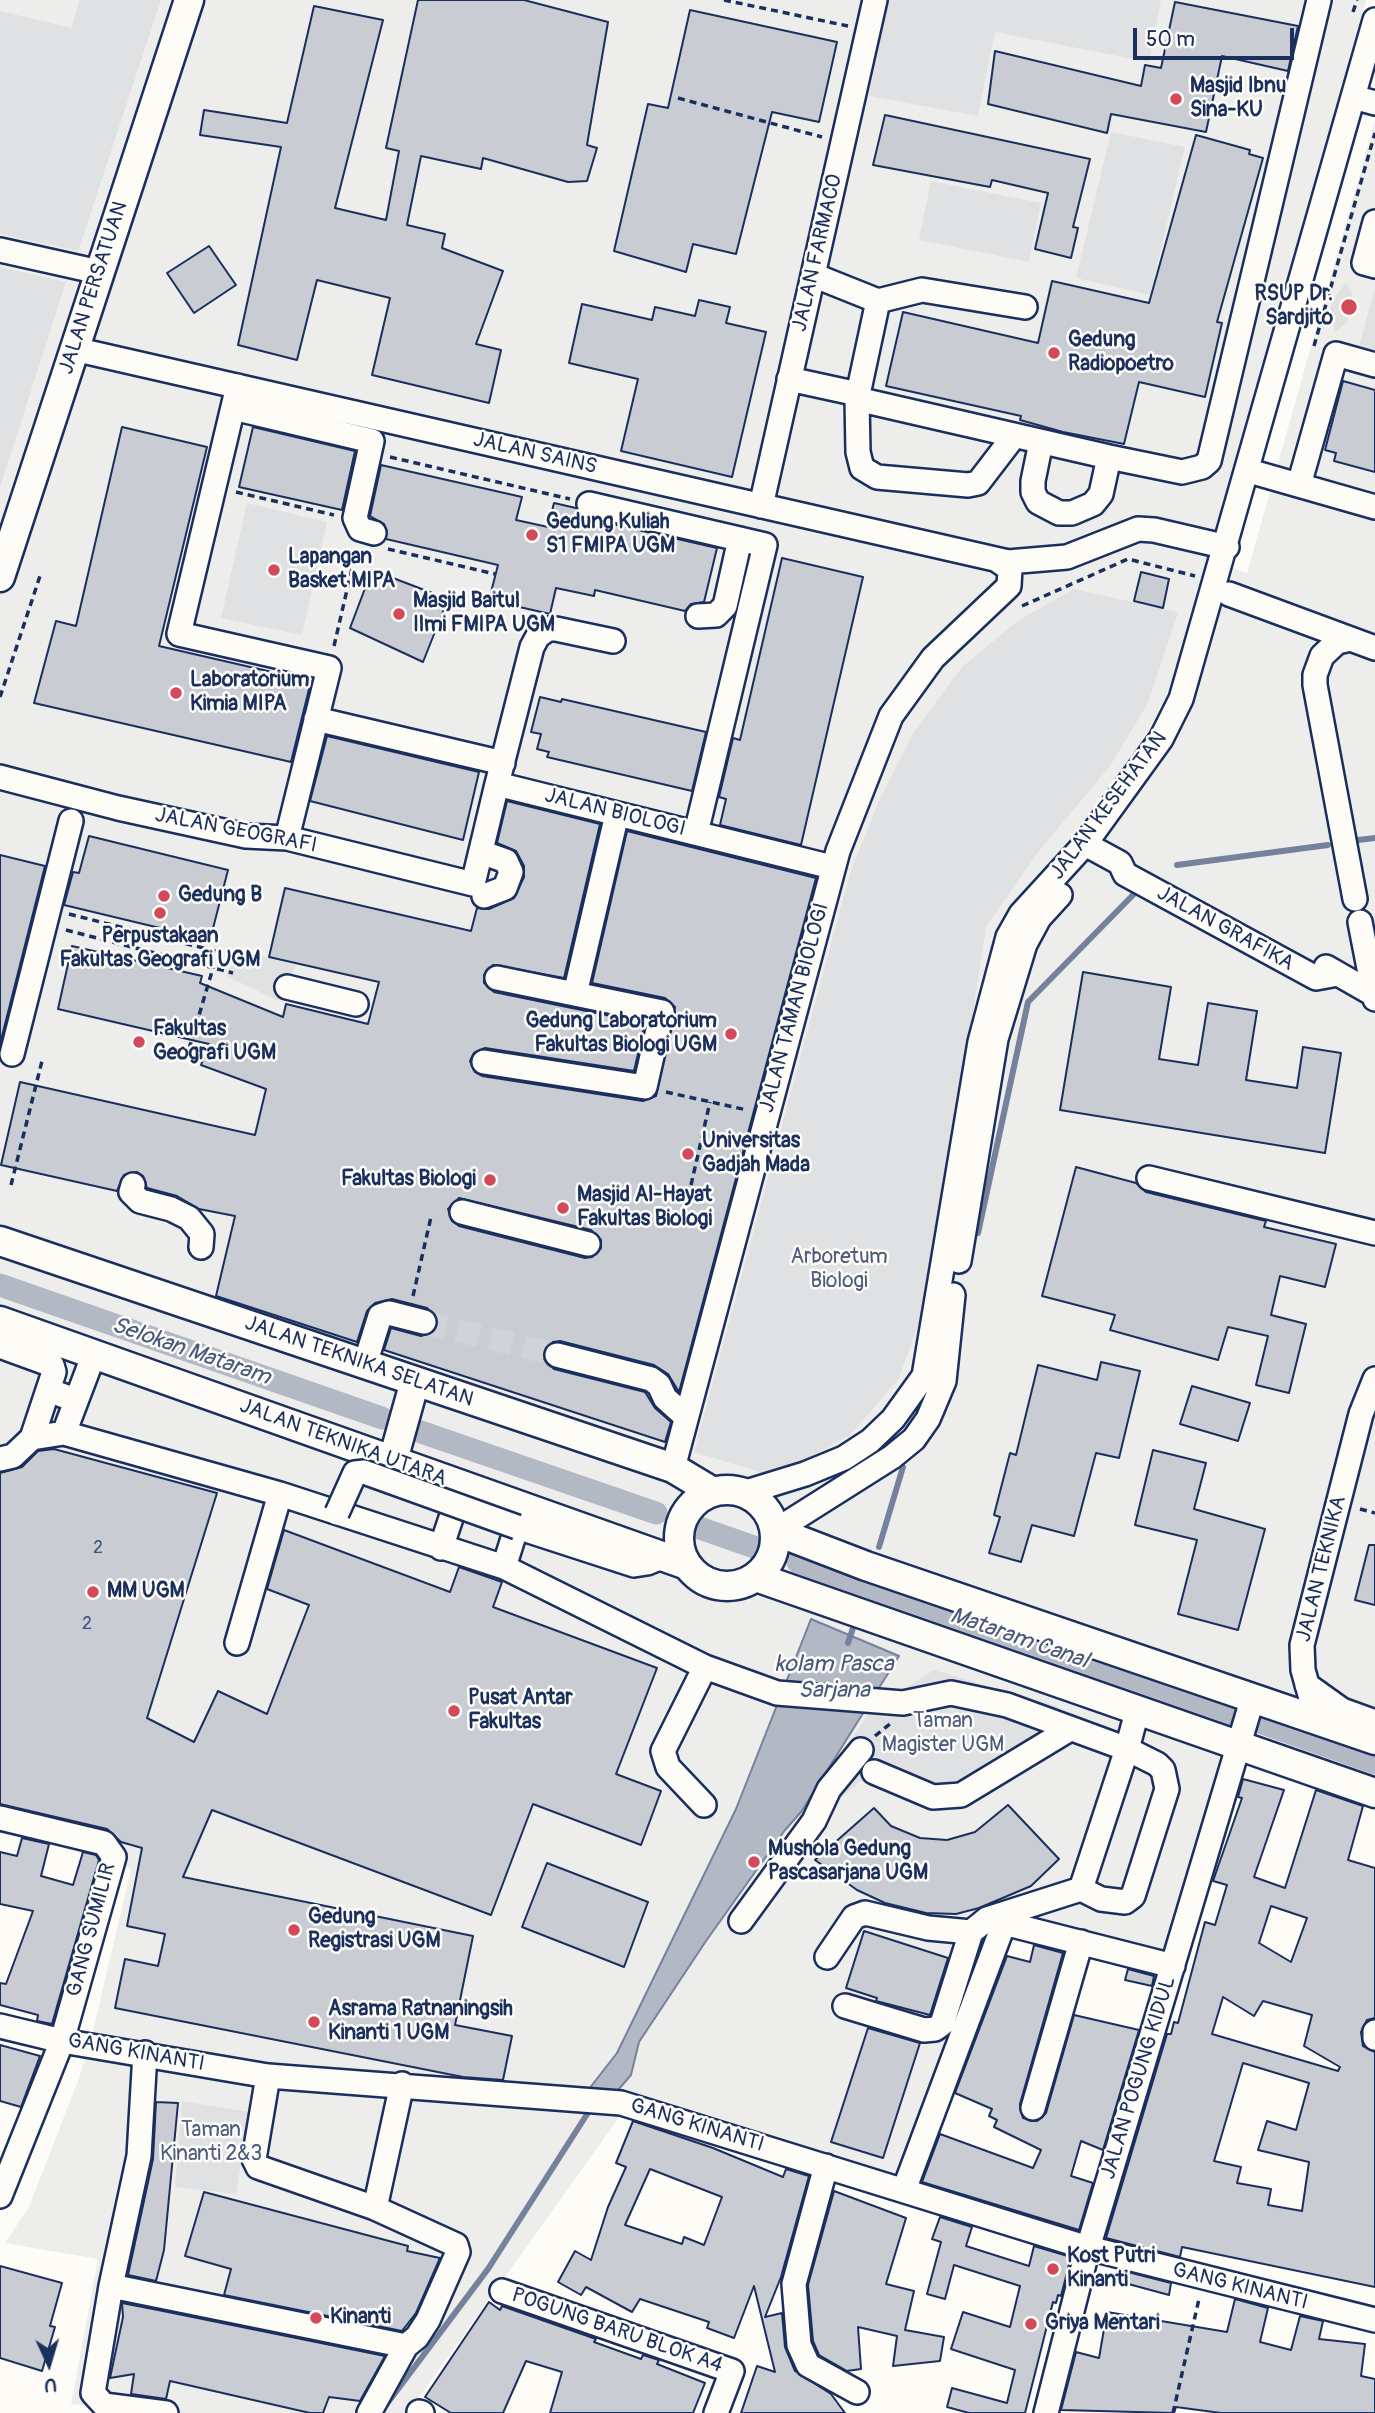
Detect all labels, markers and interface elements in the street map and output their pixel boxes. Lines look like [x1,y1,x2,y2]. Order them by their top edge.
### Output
scale bar [1137,14,1298,58]
text: 50 m [1146,26,1195,53]
place label: Masjid Ibnu Sina-KU [1190,74,1286,124]
marker: Masjid Ibnu Sina-KU [1168,91,1184,107]
street label: JALAN FARMACO [788,172,848,334]
street label: JALAN PERSATUAN [54,198,134,378]
place label: RSUP Dr. Sardjito [1255,282,1333,332]
marker: RSUP Dr. Sardjito [1339,297,1359,317]
place label: Gedung Radiopoetro [1068,328,1174,378]
marker: Gedung Radiopoetro [1046,345,1062,361]
street label: JALAN SAINS [471,428,599,480]
place label: Gedung Kuliah S1 FMIPA UGM [546,510,675,560]
marker: Gedung Kuliah S1 FMIPA UGM [524,527,540,543]
place label: Lapangan Basket MIPA [288,545,395,595]
marker: Lapangan Basket MIPA [266,562,282,578]
place label: Masjid Baitul Ilmi FMIPA UGM [413,589,555,639]
marker: Masjid Baitul Ilmi FMIPA UGM [391,606,407,622]
place label: Laboratorium Kimia MIPA [190,668,309,718]
marker: Laboratorium Kimia MIPA [168,685,184,701]
street label: JALAN KESEHATAN [1045,727,1173,885]
street label: JALAN BIOLOGI [542,783,688,843]
street label: JALAN GEOGRAFI [153,803,319,859]
street label: JALAN GRAFIKA [1152,881,1298,977]
place label: Gedung B [178,883,262,909]
marker: Gedung B [156,888,172,904]
street label: JALAN TAMAN BIOLOGI [755,900,835,1116]
marker: Perpustakaan Fakultas Geografi UGM [152,905,168,921]
place label: Perpustakaan Fakultas Geografi UGM [60,924,260,974]
place label: Gedung Laboratorium Fakultas Biologi UGM [525,1009,717,1059]
place label: Fakultas Geografi UGM [153,1017,276,1067]
marker: Gedung Laboratorium Fakultas Biologi UGM [723,1026,739,1042]
marker: Fakultas Geografi UGM [131,1034,147,1050]
place label: Universitas Gadjah Mada [702,1129,810,1179]
marker: Universitas Gadjah Mada [680,1146,696,1162]
place label: Fakultas Biologi [341,1167,476,1193]
marker: Fakultas Biologi [482,1172,498,1188]
place label: Masjid Al-Hayat Fakultas Biologi [577,1183,712,1233]
marker: Masjid Al-Hayat Fakultas Biologi [555,1200,571,1216]
park label: Arboretum Biologi [790,1245,888,1295]
street label: JALAN TEKNIKA SELATAN [241,1311,477,1413]
water label: Selokan Mataram [108,1312,274,1392]
street label: JALAN TEKNIKA UTARA [236,1394,450,1492]
street label: JALAN TEKNIKA [1292,1493,1352,1645]
house number: 2 [93,1537,103,1559]
place label: MM UGM [107,1579,185,1605]
marker: MM UGM [85,1584,101,1600]
water label: Mataram Canal [946,1602,1092,1676]
house number: 2 [82,1613,92,1635]
water label: kolam Pasca Sarjana [775,1651,893,1705]
place label: Pusat Antar Fakultas [468,1686,573,1736]
marker: Pusat Antar Fakultas [446,1703,462,1719]
park label: Taman Magister UGM [882,1709,1004,1759]
place label: Mushola Gedung Pascasarjana UGM [768,1837,928,1887]
marker: Mushola Gedung Pascasarjana UGM [746,1854,762,1870]
street label: GANG SUMILIR [62,1860,122,2000]
place label: Gedung Registrasi UGM [308,1905,441,1955]
marker: Gedung Registrasi UGM [286,1922,302,1938]
street label: JALAN POGUNG KIDUL [1096,1974,1182,2182]
place label: Asrama Ratnaningsih Kinanti 1 UGM [328,1997,513,2047]
marker: Asrama Ratnaningsih Kinanti 1 UGM [306,2014,322,2030]
street label: GANG KINANTI [66,2029,206,2077]
street label: GANG KINANTI [627,2094,767,2158]
park label: Taman Kinanti 2&3 [160,2118,262,2168]
place label: Kost Putri Kinanti [1067,2244,1155,2294]
street label: GANG KINANTI [1170,2258,1310,2316]
marker: Kost Putri Kinanti [1045,2261,1061,2277]
street label: POGUNG BARU BLOK A4 [508,2283,726,2379]
place label: Kinanti [330,2305,391,2331]
marker: Kinanti [308,2310,324,2326]
place label: Griya Mentari [1045,2311,1160,2337]
marker: Griya Mentari [1023,2316,1039,2332]
north arrow [14,2329,84,2399]
text: U [43,2373,58,2397]

